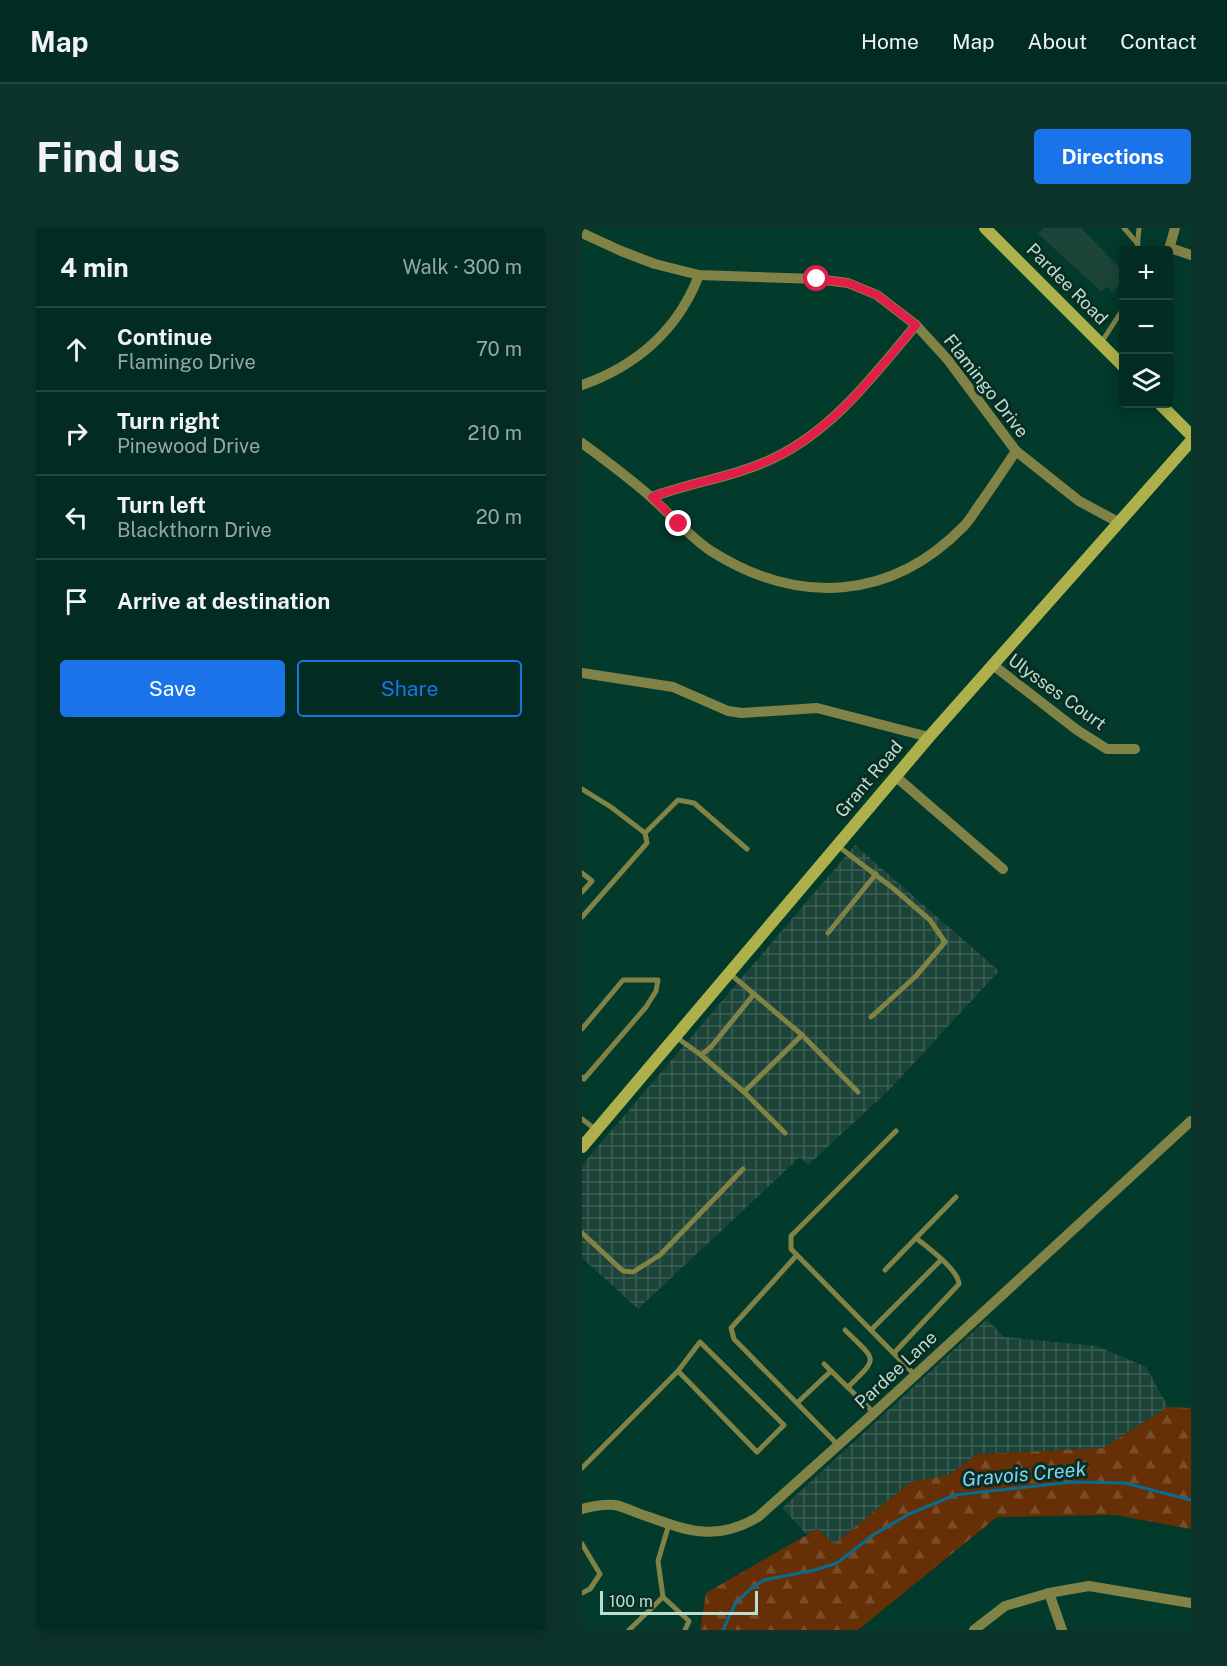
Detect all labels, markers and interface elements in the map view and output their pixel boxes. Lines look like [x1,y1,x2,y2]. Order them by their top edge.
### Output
text: Map [30,25,89,58]
text: Home [861,29,919,54]
text: Map [952,29,995,54]
text: About [1028,29,1087,54]
text: Contact [1120,29,1197,54]
button: Directions [1034,129,1191,184]
text: Find us [36,132,180,181]
street label: Pardee Road [1022,239,1112,329]
map controls [1119,246,1173,408]
button: + [1119,246,1173,300]
text: 4 min [60,252,129,283]
text: Walk · 300 m [402,255,522,279]
route start [803,265,829,291]
button: − [1119,300,1173,354]
text: Continue [117,324,212,350]
street label: Flamingo Drive [940,330,1033,441]
icon: ahead [60,333,93,366]
text: 70 m [476,337,522,361]
text: Flamingo Drive [117,350,256,374]
button: layers [1119,354,1173,408]
text: Turn right [117,408,220,434]
icon: right [60,417,93,450]
text: 210 m [468,421,522,445]
text: Pinewood Drive [117,434,260,458]
text: Turn left [117,492,206,518]
icon: left [60,501,93,534]
text: 20 m [476,505,522,529]
route end [665,510,691,536]
text: Blackthorn Drive [117,518,272,542]
icon: arrive [60,585,93,618]
text: Arrive at destination [117,588,330,614]
street label: Ulysses Court [1004,649,1110,734]
button: Save [60,660,285,717]
button: Share [297,660,522,717]
street label: Grant Road [830,736,907,821]
street label: Pardee Lane [850,1326,941,1413]
water label: Gravois Creek [961,1457,1087,1491]
scale bar [600,1588,758,1616]
text: 100 m [609,1592,653,1611]

